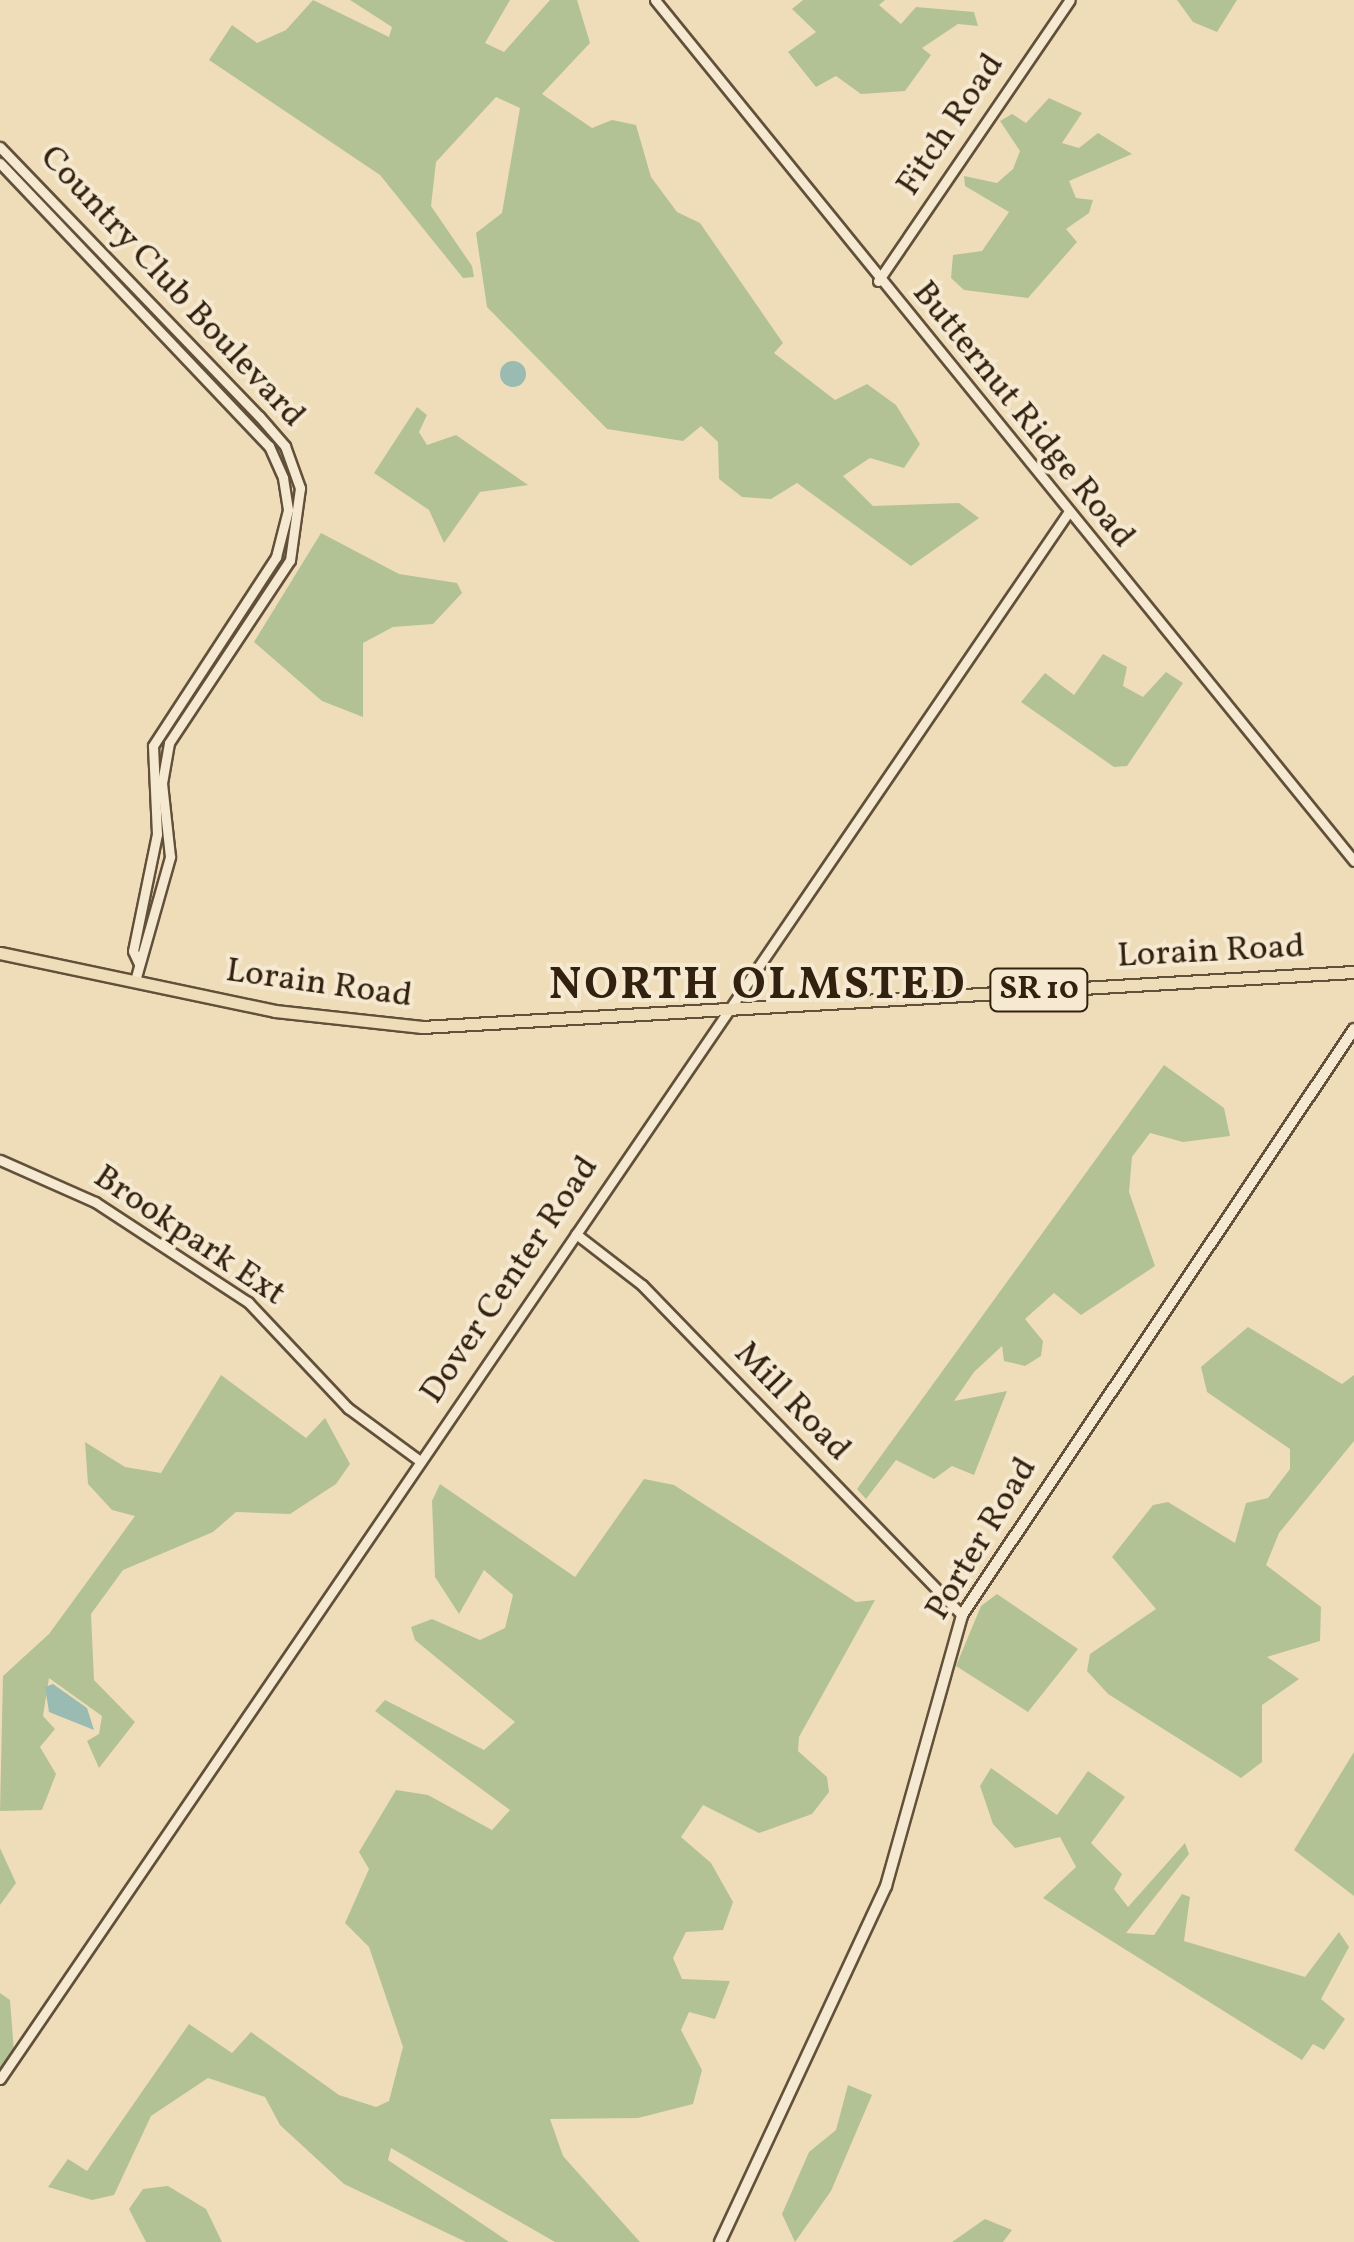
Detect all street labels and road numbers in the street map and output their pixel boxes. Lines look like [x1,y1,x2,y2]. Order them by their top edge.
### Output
street label: Fitch Road [888,46,1014,204]
street label: Country Club Boulevard [30,137,314,437]
street label: Butternut Ridge Road [902,273,1144,557]
street label: Lorain Road [1116,926,1306,978]
street label: Lorain Road [223,950,415,1018]
road number: SR 10 [989,963,1089,1017]
street label: Dover Center Road [412,1148,608,1412]
street label: Brookpark Ext [85,1156,293,1316]
street label: Mill Road [725,1333,859,1471]
street label: Porter Road [917,1450,1047,1628]

